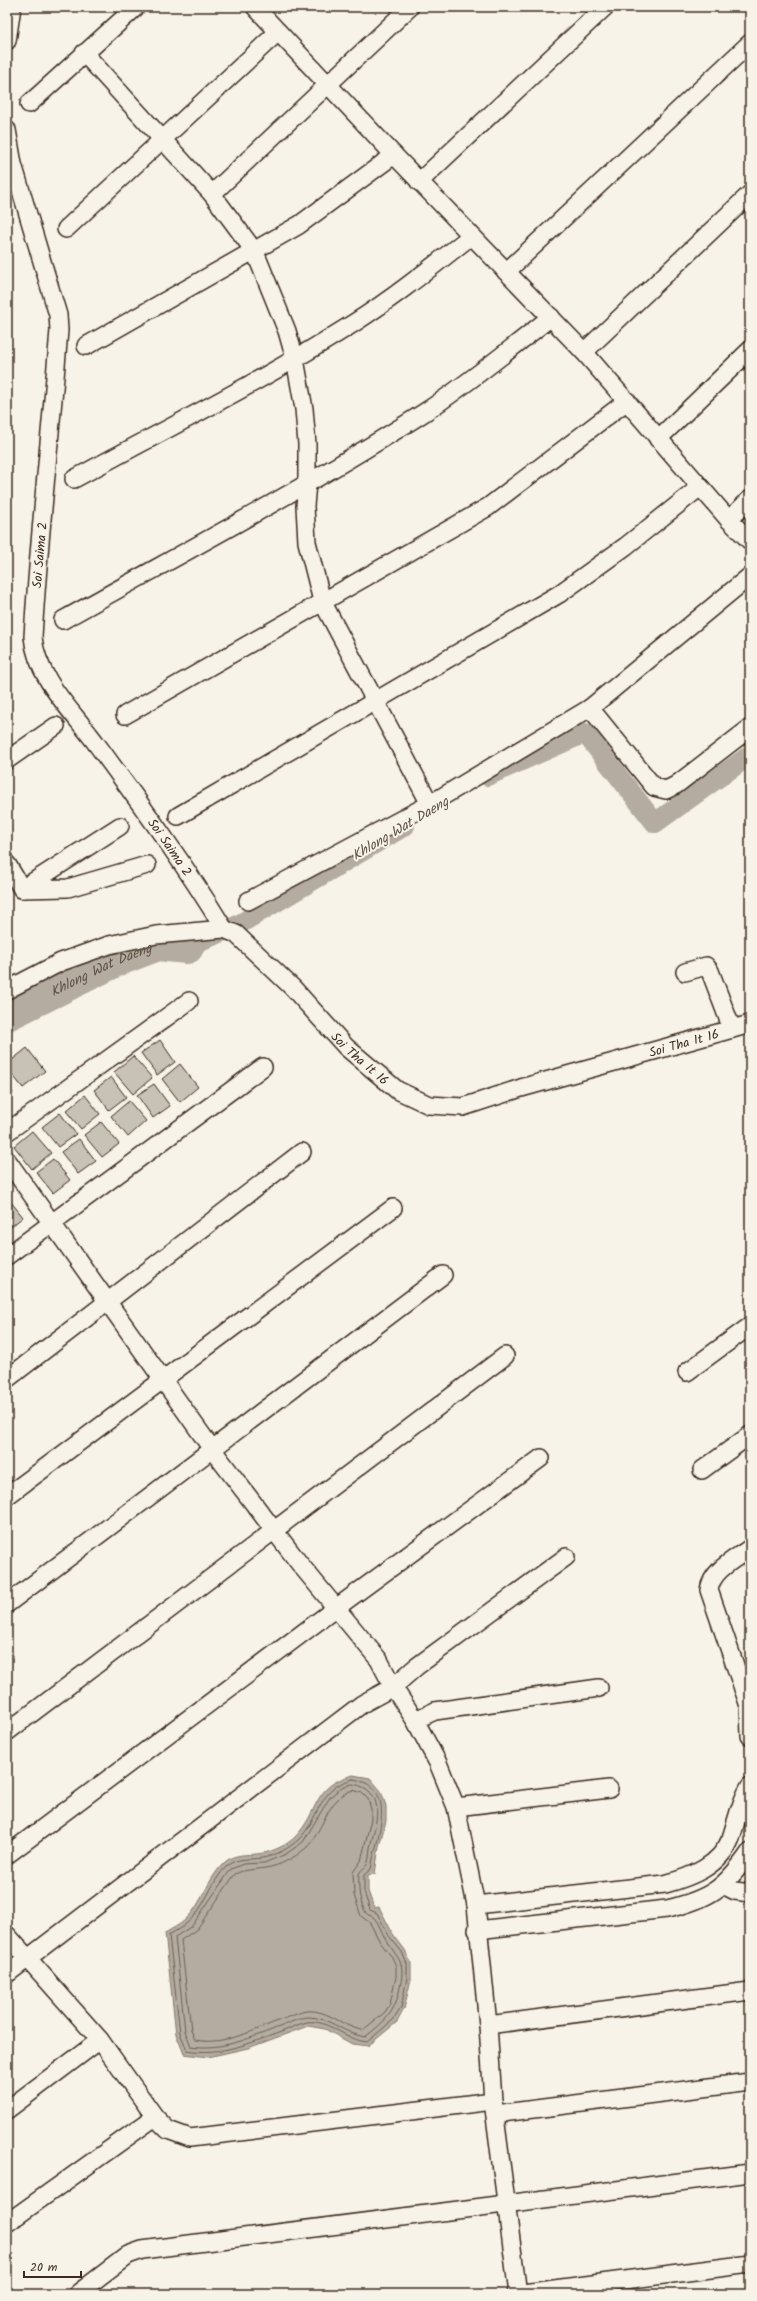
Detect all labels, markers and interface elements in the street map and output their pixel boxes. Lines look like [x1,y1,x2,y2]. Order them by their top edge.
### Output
street label: Soi Saima 2 [27,521,54,589]
water label: Khlong Wat Daeng [348,790,454,867]
street label: Soi Saima 2 [142,814,197,881]
water label: Khlong Wat Daeng [46,937,156,1003]
street label: Soi Tha It 16 [647,1024,722,1064]
street label: Soi Tha It 16 [325,1028,393,1091]
scale bar [24,2253,81,2279]
text: 20 m [30,2258,58,2277]

